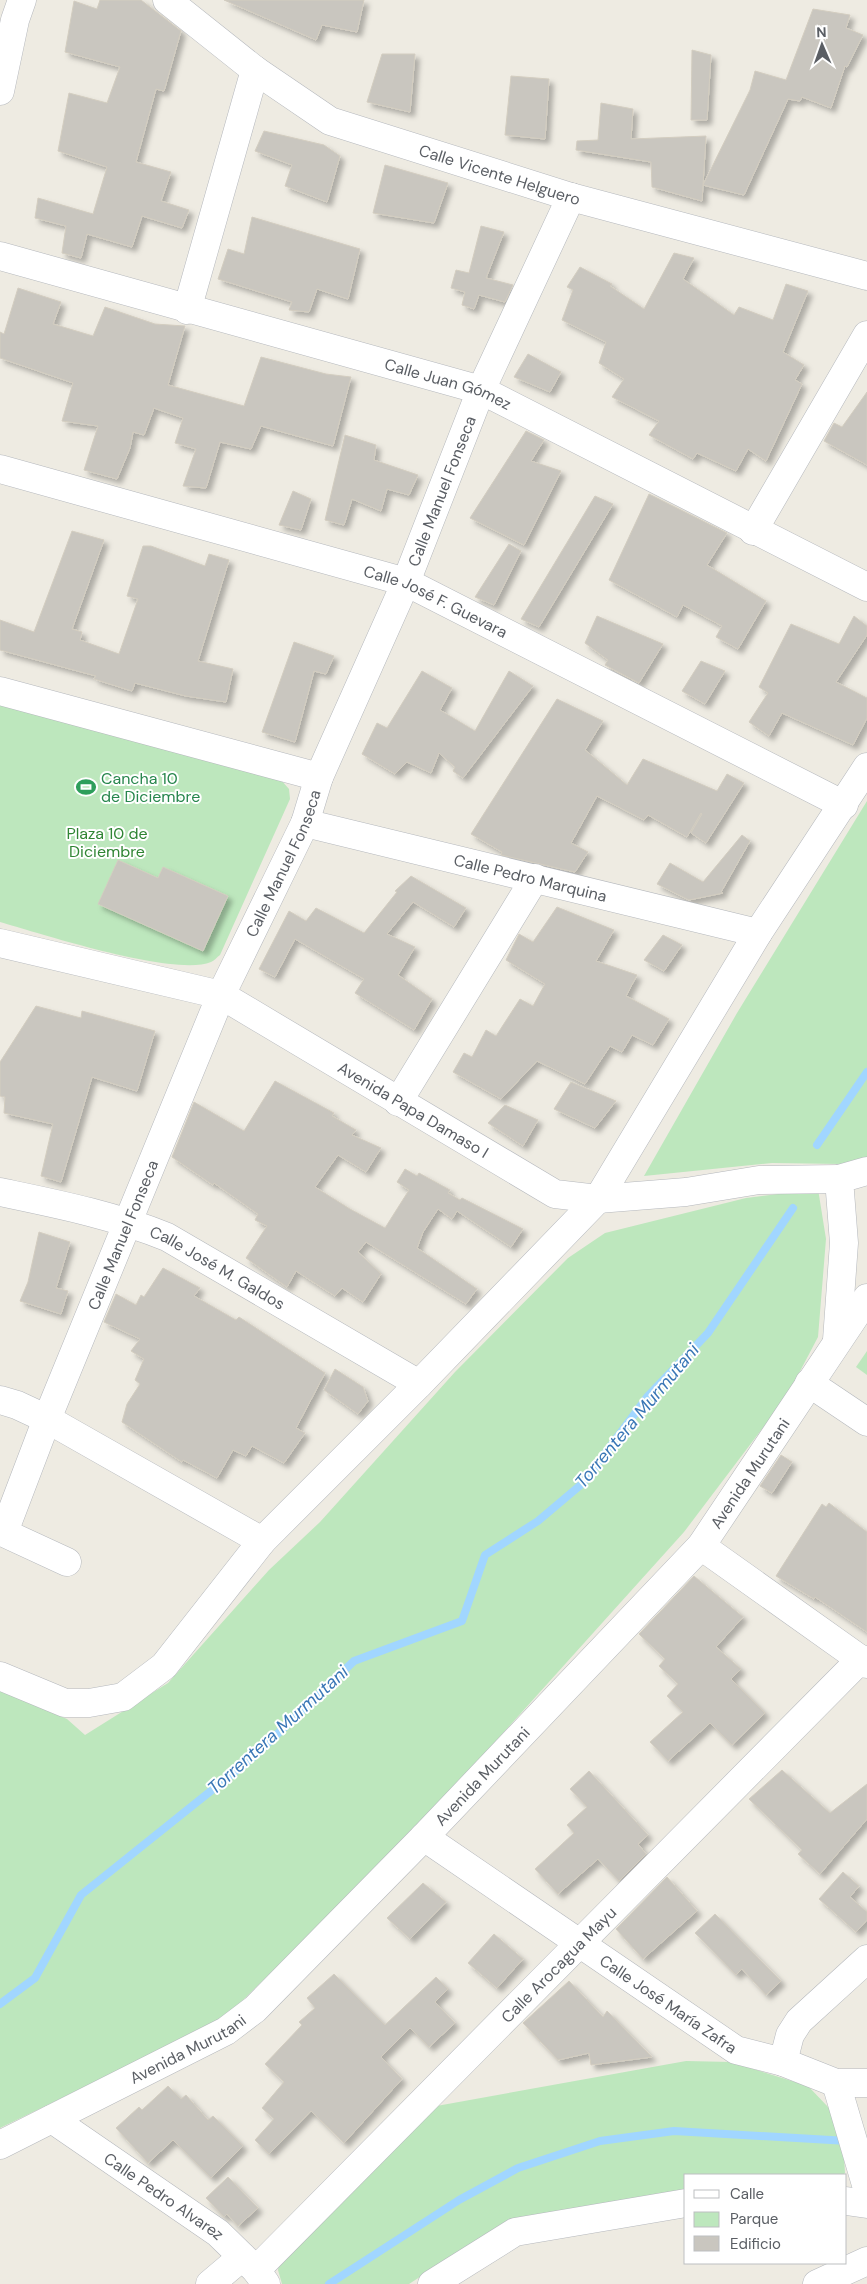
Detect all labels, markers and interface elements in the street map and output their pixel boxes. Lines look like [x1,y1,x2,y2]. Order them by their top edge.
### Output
north arrow [797,20,847,70]
text: N [816,23,827,41]
street label: Calle Vicente Helguero [416,140,582,210]
street label: Calle Juan Gómez [382,354,515,415]
street label: Calle Manuel Fonseca [403,413,481,570]
street label: Calle José F. Guevara [361,561,511,643]
place label: Cancha 10 de Diciembre [101,768,200,807]
sports icon: Cancha 10 de Diciembre [75,776,97,798]
street label: Calle Manuel Fonseca [241,787,326,941]
park label: Plaza 10 de Diciembre [66,823,148,862]
street label: Calle Pedro Marquina [452,850,609,907]
street label: Avenida Papa Damaso I [334,1057,492,1163]
street label: Calle Manuel Fonseca [83,1157,163,1313]
street label: Calle José M. Galdos [147,1221,289,1315]
water label: Torrentera Murmutani [569,1338,705,1493]
street label: Avenida Murutani [706,1414,795,1533]
water label: Torrentera Murmutani [202,1660,354,1800]
street label: Avenida Murutani [431,1722,535,1830]
street label: Calle Arocagua Mayu [497,1902,621,2027]
street label: Calle José María Zafra [595,1950,741,2059]
street label: Avenida Murutani [126,2010,250,2089]
street label: Calle Pedro Alvarez [100,2148,229,2244]
legend [684,2174,847,2264]
text: Calle [730,2184,764,2204]
text: Parque [730,2209,778,2229]
text: Edificio [730,2234,781,2254]

